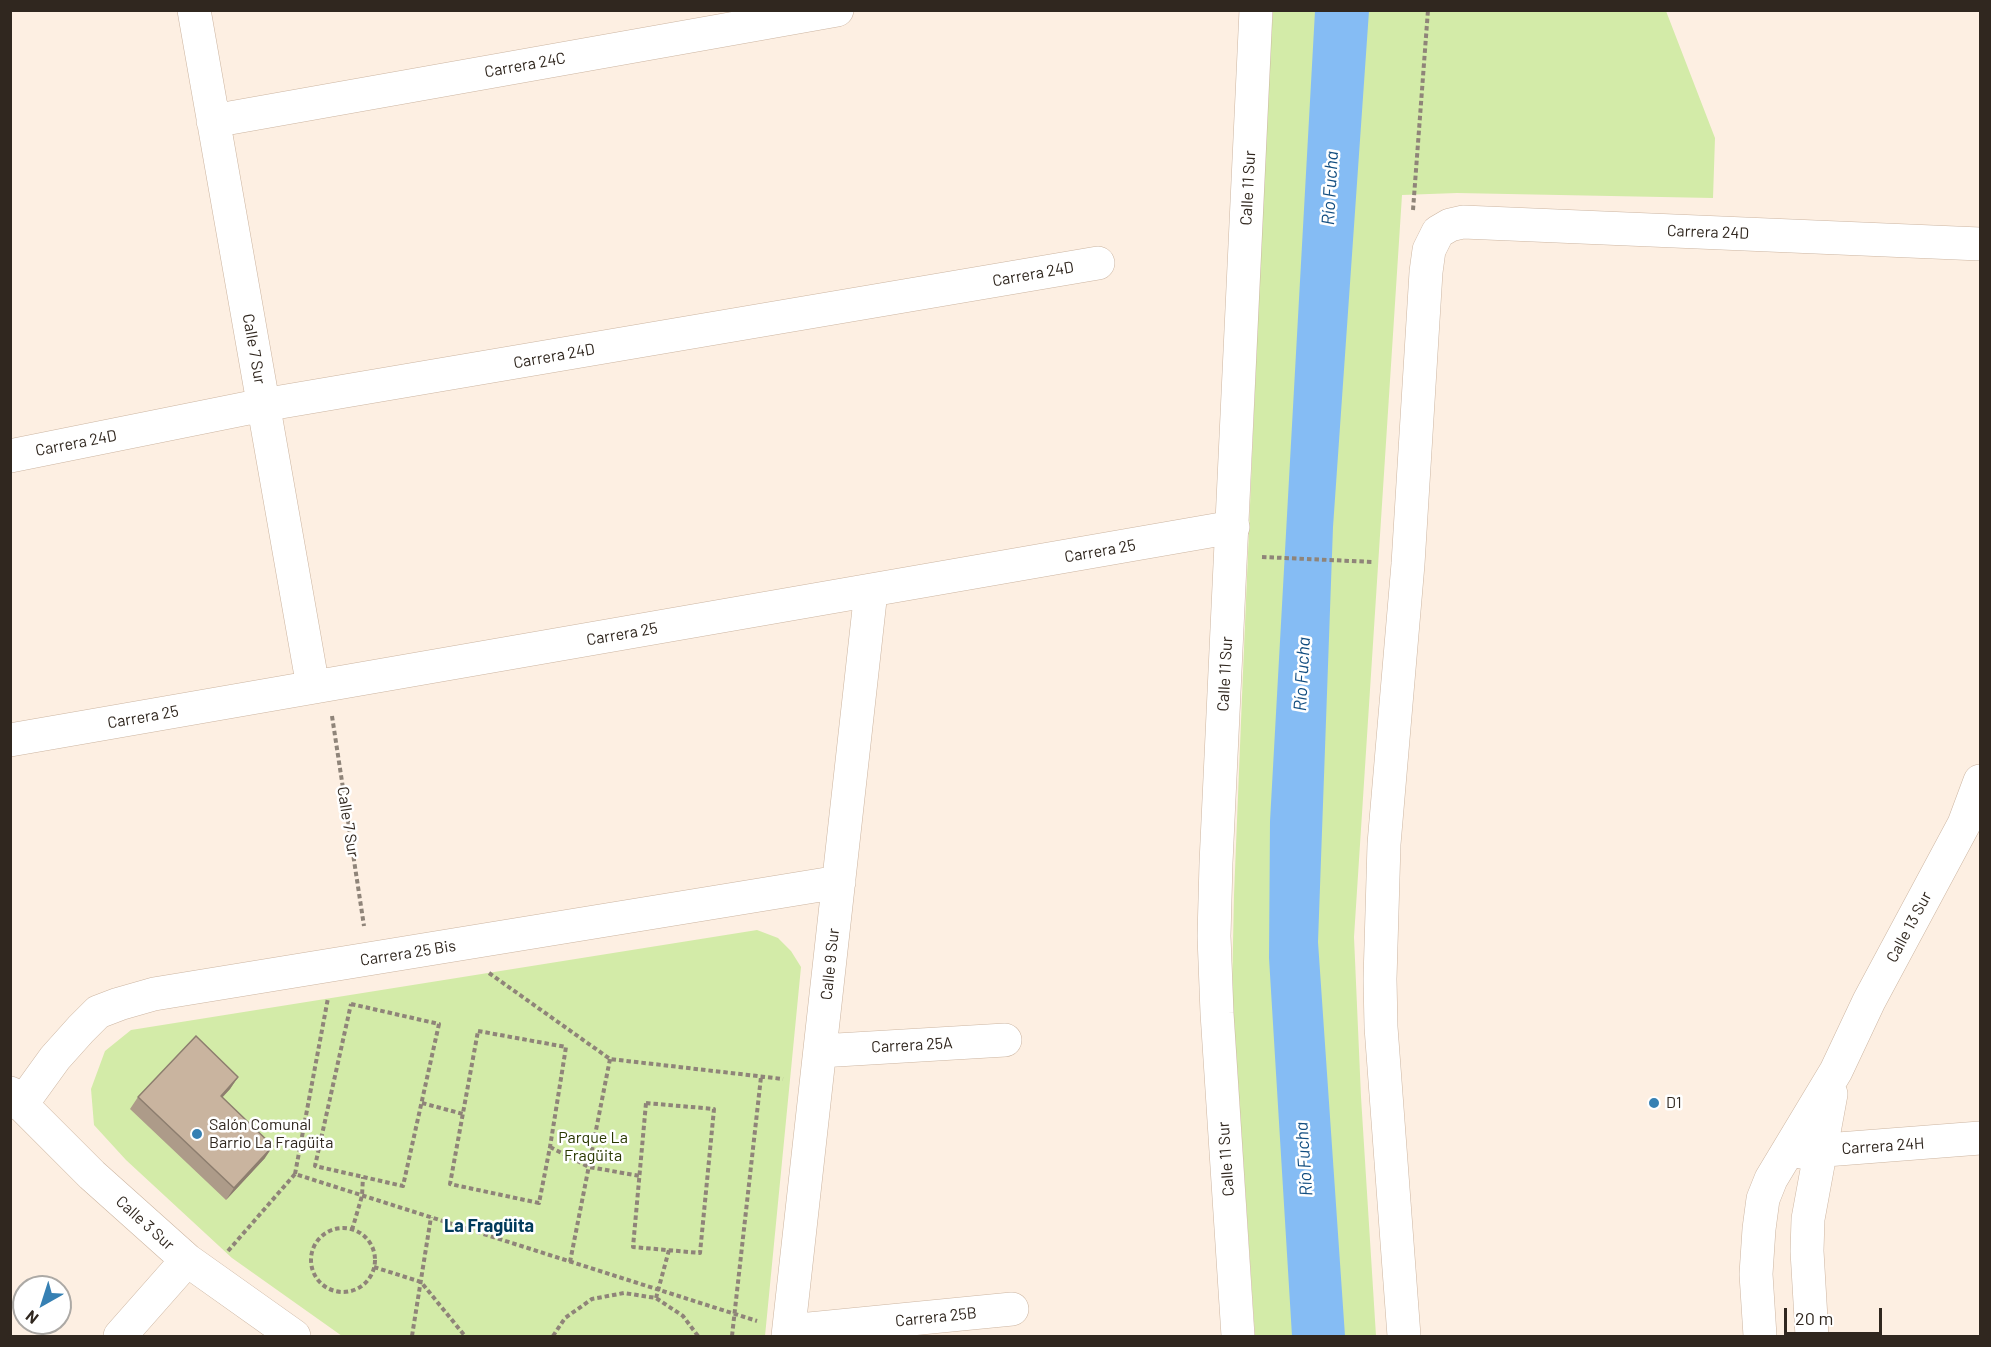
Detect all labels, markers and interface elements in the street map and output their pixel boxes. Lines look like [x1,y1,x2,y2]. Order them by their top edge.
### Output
street label: Carrera 24C [483,48,567,82]
street label: Calle 11 Sur [1236,150,1260,226]
water label: Río Fucha [1317,150,1343,226]
street label: Carrera 24D [1667,221,1749,243]
street label: Carrera 24D [991,257,1075,291]
street label: Calle 7 Sur [238,312,270,386]
street label: Carrera 24D [512,339,596,373]
street label: Carrera 24D [34,426,118,460]
street label: Carrera 25 [1063,535,1137,567]
street label: Carrera 25 [585,618,659,650]
street label: Calle 11 Sur [1213,636,1237,712]
water label: Río Fucha [1289,636,1315,712]
street label: Carrera 25 [106,701,180,733]
street label: Calle 7 Sur [333,785,363,859]
street label: Calle 13 Sur [1882,888,1936,966]
street label: Calle 9 Sur [817,927,843,1001]
street label: Carrera 25 Bis [359,936,457,970]
street label: Carrera 25A [871,1033,953,1057]
place label: D1 [1666,1093,1681,1113]
marker: D1 [1647,1096,1661,1110]
place label: Salón Comunal Barrio La Fragüita [209,1115,333,1153]
street label: Calle 11 Sur [1214,1121,1238,1197]
water label: Río Fucha [1291,1121,1317,1197]
marker: Salón Comunal Barrio La Fragüita [190,1127,204,1141]
park label: Parque La Fragüita [558,1128,628,1166]
street label: Carrera 24H [1841,1134,1925,1158]
street label: Calle 3 Sur [112,1192,178,1254]
district label: La Fragüita [444,1215,534,1237]
north arrow [12,1275,72,1335]
scale bar [1787,1296,1884,1334]
street label: Carrera 25B [894,1303,978,1331]
text: N [22,1307,42,1329]
text: 20 m [1795,1307,1833,1329]

